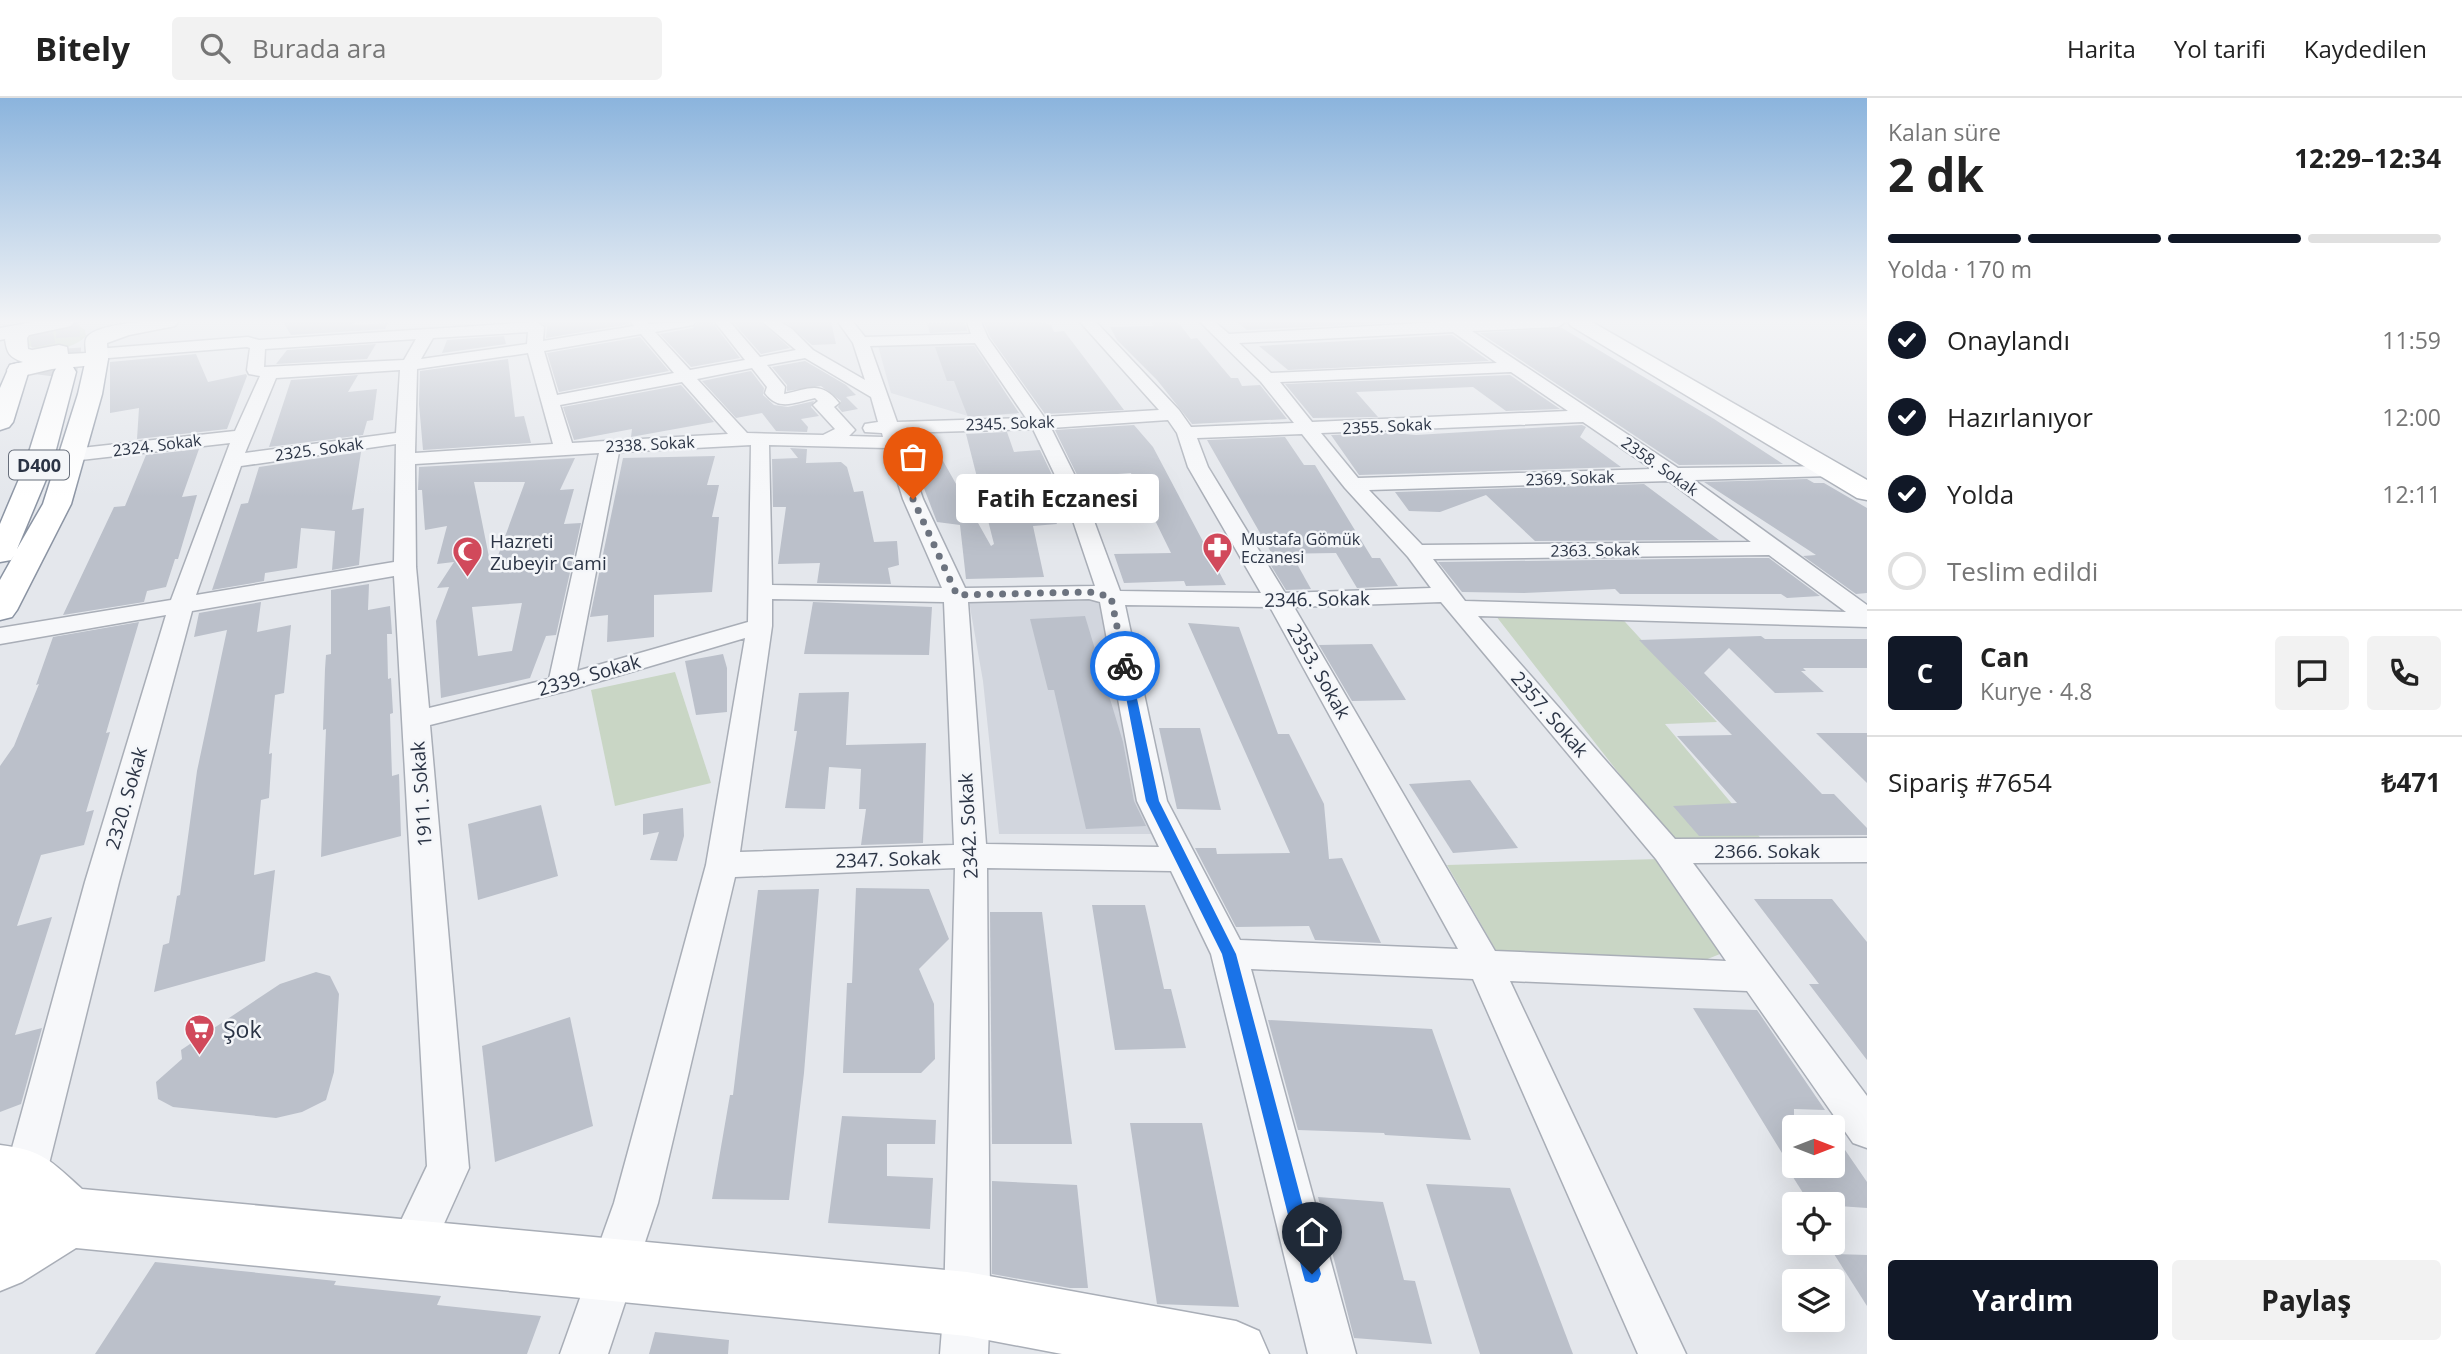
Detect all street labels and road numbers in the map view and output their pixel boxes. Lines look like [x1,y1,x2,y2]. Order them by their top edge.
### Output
street label: 2345. Sokak [965,410,1055,436]
street label: 2355. Sokak [1342,413,1433,439]
street label: 2324. Sokak [111,429,203,461]
street label: 2338. Sokak [605,431,696,457]
street label: 2358. Sokak [1617,431,1703,501]
street label: 2325. Sokak [273,432,365,466]
road number: D400 [9,450,69,480]
street label: 2369. Sokak [1525,465,1615,491]
street label: 2363. Sokak [1550,538,1640,562]
street label: 2346. Sokak [1264,585,1370,613]
street label: 2353. Sokak [1281,619,1357,723]
street label: 2339. Sokak [535,648,643,702]
street label: 2357. Sokak [1505,666,1595,762]
street label: 1911. Sokak [404,740,438,848]
street label: 2320. Sokak [99,744,153,852]
street label: 2342. Sokak [952,773,984,879]
street label: 2366. Sokak [1714,838,1820,864]
street label: 2347. Sokak [835,844,941,874]

